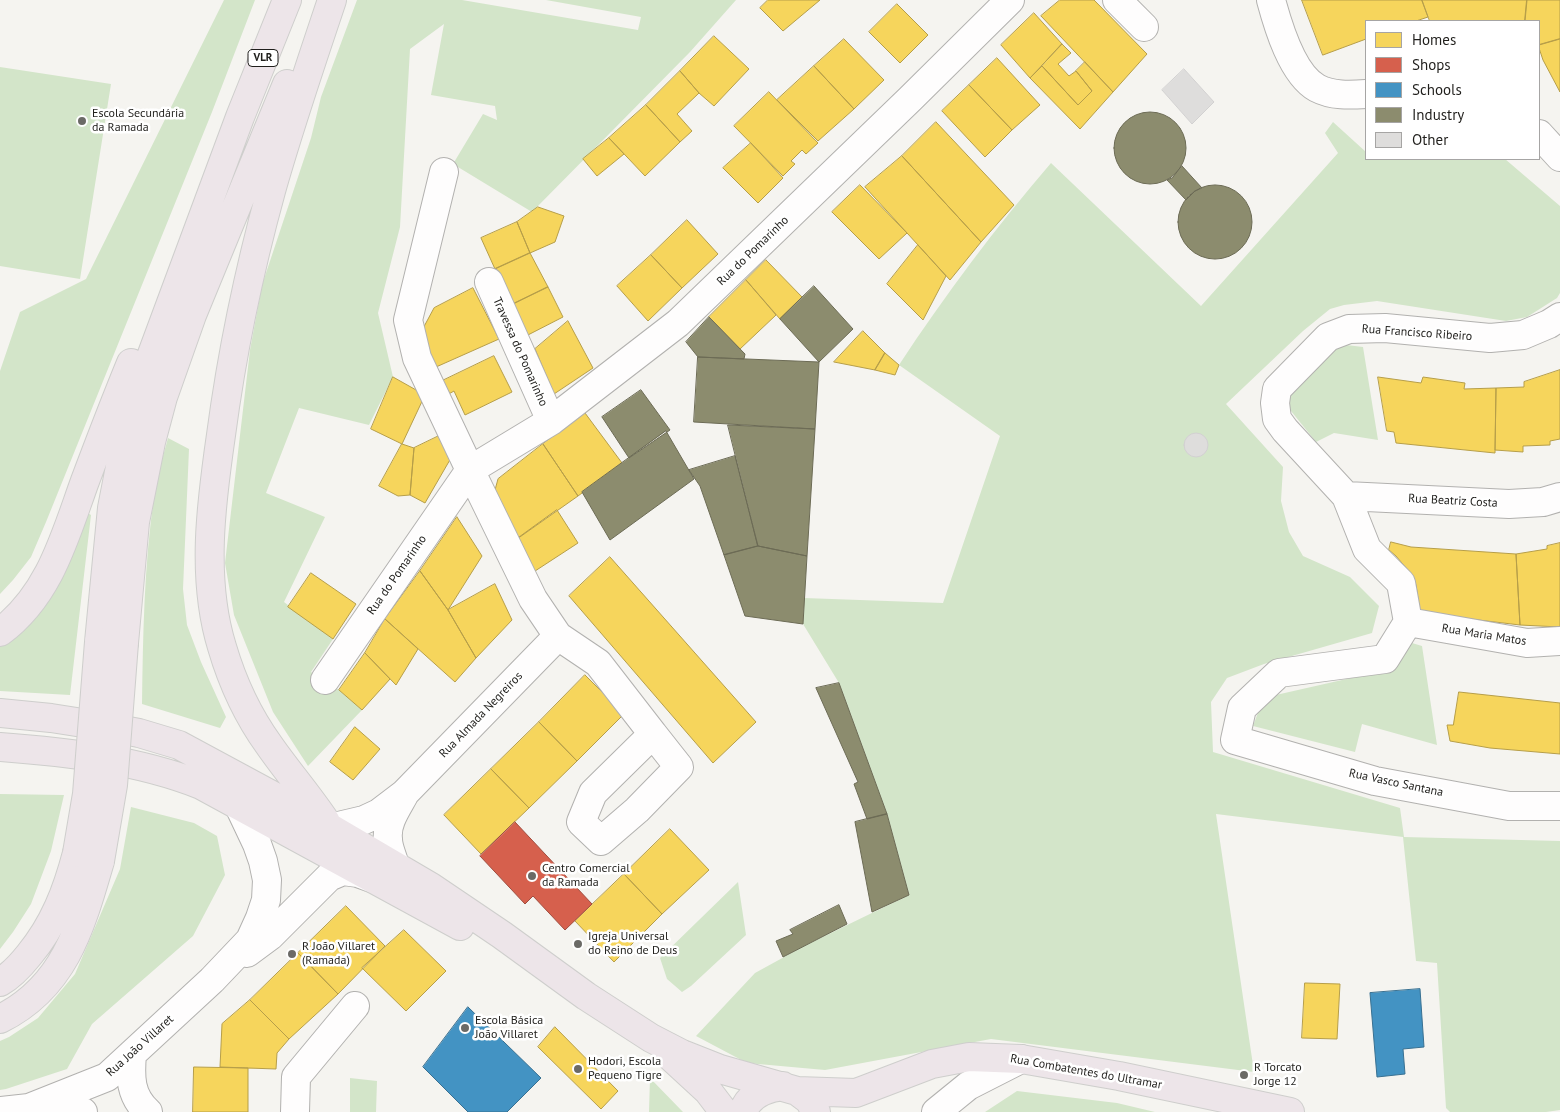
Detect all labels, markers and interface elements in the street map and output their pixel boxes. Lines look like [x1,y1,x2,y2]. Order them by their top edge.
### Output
legend [1365,20,1540,160]
text: Homes [1412,30,1456,49]
road number: VLR [248,49,278,66]
text: Shops [1412,55,1451,74]
text: Schools [1412,80,1462,99]
text: Industry [1412,105,1464,124]
place label: Escola Secundária da Ramada [92,107,184,135]
marker: Escola Secundária da Ramada [76,115,88,127]
text: Other [1412,130,1448,149]
street label: Rua do Pomarinho [714,213,792,289]
street label: Travessa do Pomarinho [489,295,551,409]
street label: Rua Francisco Ribeiro [1361,322,1473,344]
street label: Rua Beatriz Costa [1408,491,1498,511]
street label: Rua do Pomarinho [364,532,430,618]
street label: Rua Maria Matos [1441,621,1527,649]
street label: Rua Almada Negreiros [436,669,526,761]
street label: Rua Vasco Santana [1348,766,1444,800]
place label: Centro Comercial da Ramada [542,862,630,890]
marker: Centro Comercial da Ramada [526,870,538,882]
place label: Igreja Universal do Reino de Deus [588,930,677,958]
marker: Igreja Universal do Reino de Deus [572,938,584,950]
place label: R João Villaret (Ramada) [302,940,375,968]
marker: R João Villaret (Ramada) [286,948,298,960]
street label: Rua João Villaret [103,1012,177,1080]
place label: Escola Básica João Villaret [475,1014,543,1042]
marker: Escola Básica João Villaret [459,1022,471,1034]
street label: Rua Combatentes do Ultramar [1009,1052,1163,1092]
place label: Hodori, Escola Pequeno Tigre [588,1055,662,1083]
place label: R Torcato Jorge 12 [1254,1061,1302,1089]
marker: Hodori, Escola Pequeno Tigre [572,1063,584,1075]
marker: R Torcato Jorge 12 [1238,1069,1250,1081]

